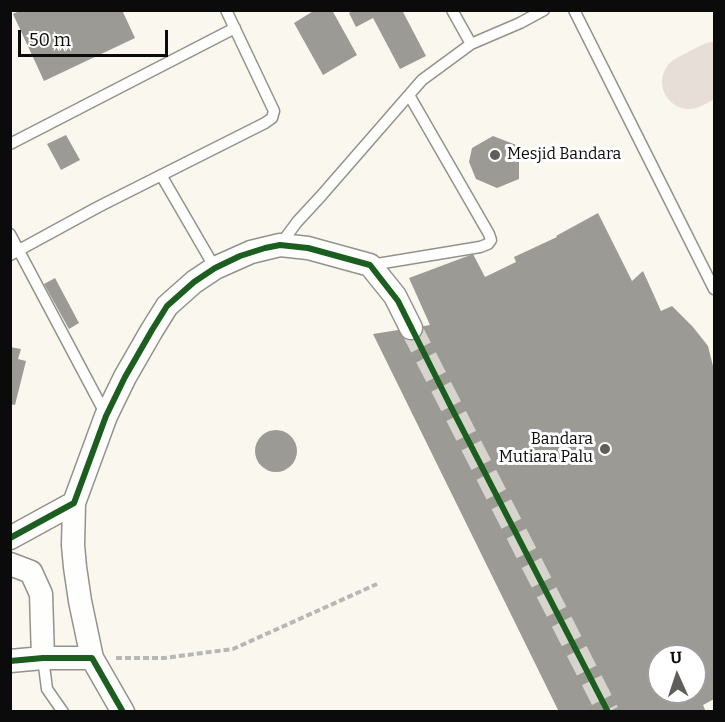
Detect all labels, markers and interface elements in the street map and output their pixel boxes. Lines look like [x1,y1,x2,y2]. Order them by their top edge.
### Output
scale bar [21,18,171,56]
text: 50 m [29,29,71,51]
place label: Mesjid Bandara [507,145,621,165]
marker: Mesjid Bandara [488,148,502,162]
place label: Bandara Mutiara Palu [499,430,593,468]
marker: Bandara Mutiara Palu [598,442,612,456]
north arrow [647,644,707,704]
text: U [670,648,683,667]

